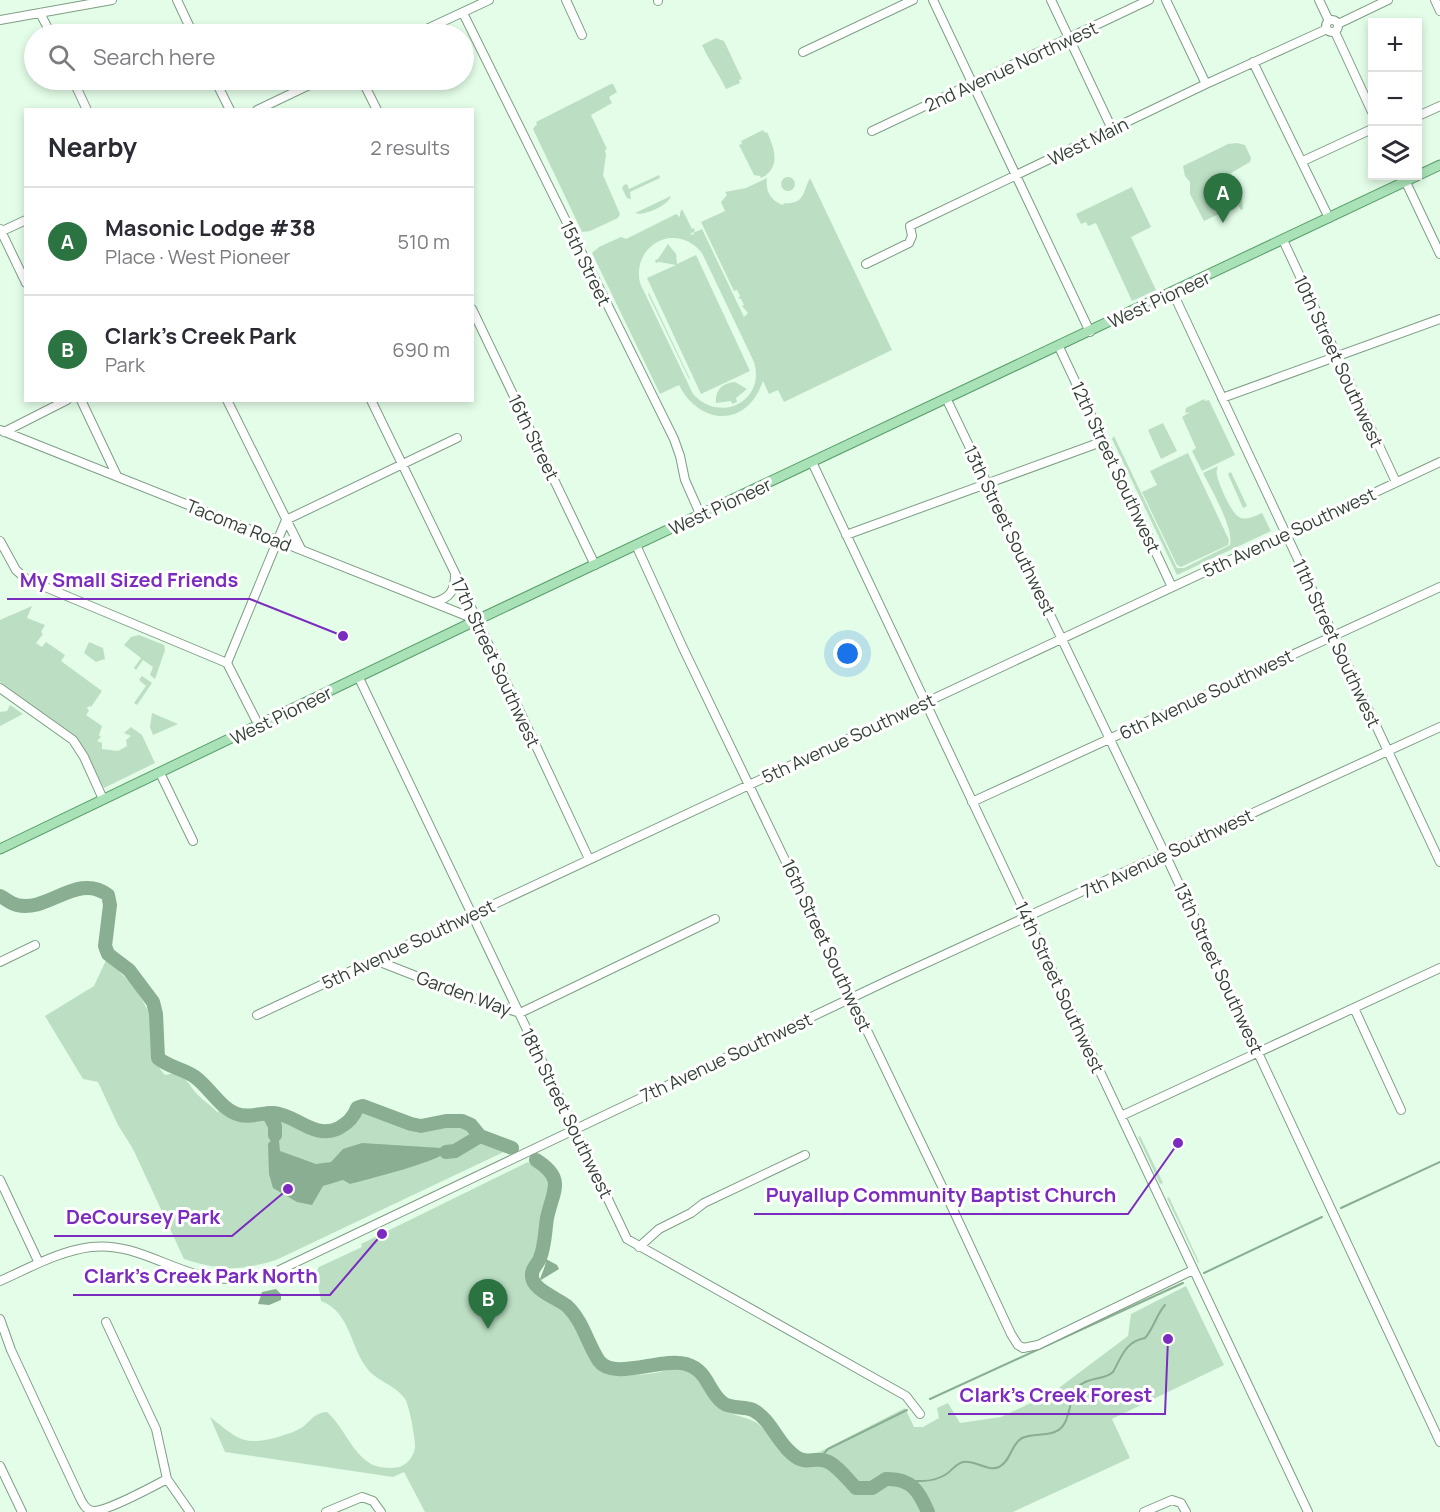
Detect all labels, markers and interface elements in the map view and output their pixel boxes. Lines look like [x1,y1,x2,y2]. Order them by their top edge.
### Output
street label: 2nd Avenue Northwest [921,15,1101,117]
map controls [1368,18,1422,180]
button: + [1368,18,1422,72]
search box [24,24,474,90]
icon: search [45,41,78,74]
text: Search here [93,42,215,72]
button: − [1368,72,1422,126]
street label: West Main [1044,111,1132,171]
button: layers [1368,126,1422,180]
text: Nearby [48,129,137,165]
text: 2 results [370,134,450,161]
pin: A [1204,174,1242,223]
text: Masonic Lodge #38 [105,213,316,243]
street label: 15th Street [555,216,617,310]
text: A [61,228,74,255]
text: 510 m [397,228,450,255]
text: Place · West Pioneer [105,243,291,270]
street label: West Pioneer [1104,265,1215,333]
street label: 10th Street Southwest [1289,271,1389,451]
text: Clark's Creek Park [105,321,296,351]
text: B [61,336,74,363]
text: 690 m [392,336,450,363]
text: Park [105,351,145,378]
street label: 12th Street Southwest [1066,378,1166,556]
street label: 16th Street [503,390,565,484]
street label: 13th Street Southwest [958,441,1062,619]
street label: West Pioneer [665,472,776,540]
street label: 5th Avenue Southwest [1199,481,1379,583]
street label: Tacoma Road [183,493,295,557]
street label: 11th Street Southwest [1287,555,1387,731]
callout: My Small Sized Friends [7,561,250,599]
text: My Small Sized Friends [20,566,238,593]
street label: 17th Street Southwest [446,573,546,751]
your location [833,639,862,668]
street label: 6th Avenue Southwest [1115,643,1297,745]
street label: West Pioneer [226,680,336,750]
street label: 5th Avenue Southwest [758,687,938,789]
street label: 7th Avenue Southwest [1077,803,1257,903]
street label: 16th Street Southwest [777,855,877,1035]
street label: 13th Street Southwest [1169,879,1269,1057]
street label: 5th Avenue Southwest [318,893,498,995]
street label: 14th Street Southwest [1010,897,1110,1077]
street label: Garden Way [413,965,515,1021]
street label: 7th Avenue Southwest [636,1007,816,1107]
street label: 18th Street Southwest [515,1024,619,1202]
callout: Puyallup Community Baptist Church [754,1176,1128,1214]
text: Puyallup Community Baptist Church [766,1181,1116,1208]
callout: DeCoursey Park [54,1198,232,1236]
text: DeCoursey Park [66,1203,221,1230]
callout: Clark's Creek Park North [73,1257,330,1295]
text: Clark's Creek Park North [84,1262,318,1289]
pin: B [468,1280,508,1329]
callout: Clark's Creek Forest [948,1376,1165,1414]
text: Clark's Creek Forest [960,1381,1152,1408]

